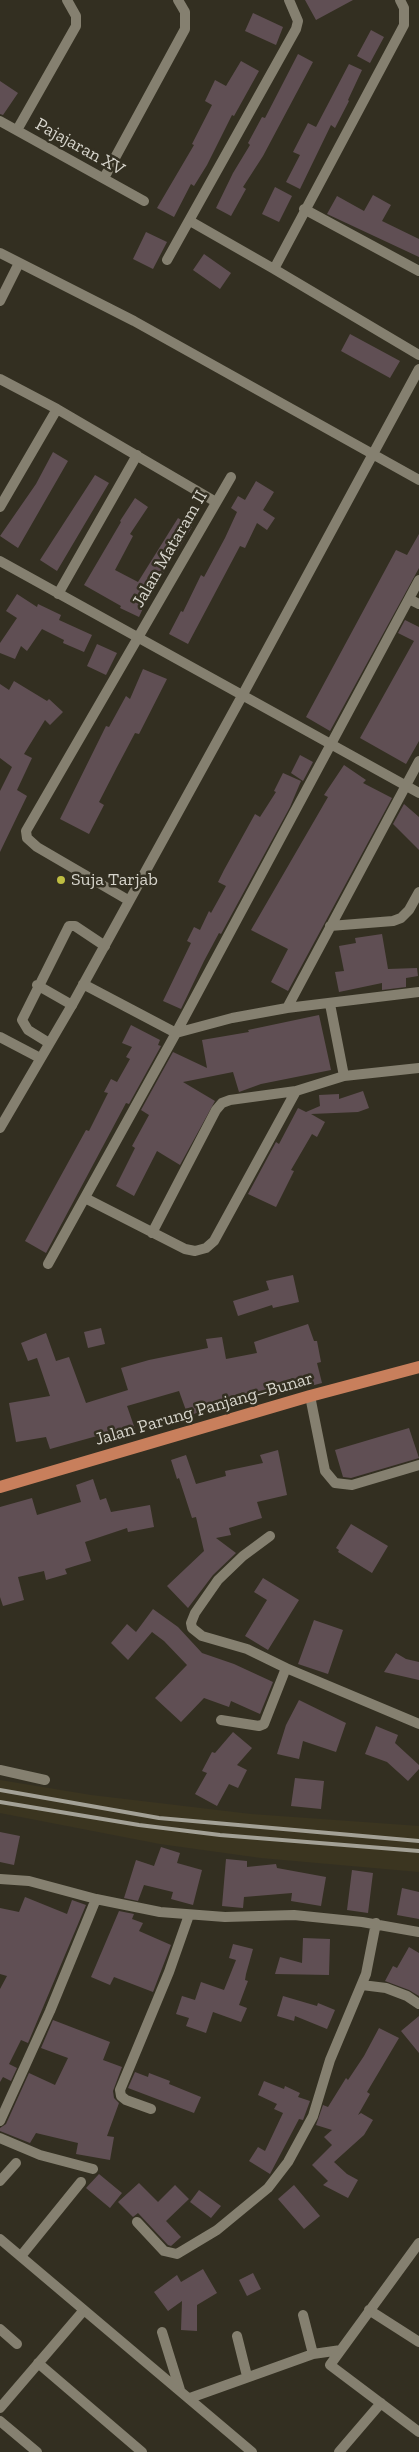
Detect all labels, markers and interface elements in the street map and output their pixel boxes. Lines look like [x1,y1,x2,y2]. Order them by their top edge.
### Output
street label: Pajajaran XV [31,114,129,180]
street label: Jalan Mataram II [128,487,212,611]
place label: Suja Tarjab [71,869,158,891]
marker: Suja Tarjab [55,874,67,886]
street label: Jalan Parung Panjang–Bunar [92,1367,316,1451]

